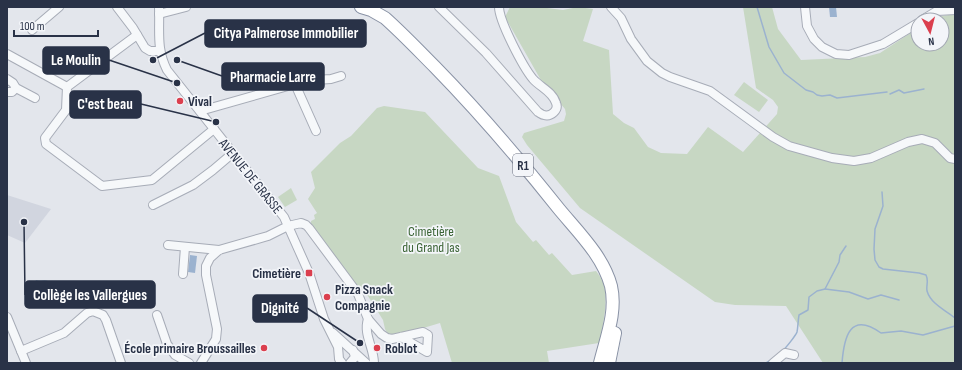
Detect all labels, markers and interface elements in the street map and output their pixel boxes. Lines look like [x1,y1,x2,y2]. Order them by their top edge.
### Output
scale bar [14,12,98,38]
north arrow [910,12,950,52]
text: 100 m [20,19,45,34]
callout: Citya Palmerose Immobilier [205,20,366,47]
text: Citya Palmerose Immobilier [214,24,359,43]
text: N [927,35,935,48]
callout: Le Moulin [43,47,109,74]
text: Le Moulin [51,51,101,70]
callout: Pharmacie Larre [222,63,324,90]
text: Pharmacie Larre [230,68,316,87]
callout: C'est beau [70,91,141,118]
place label: Vival [188,93,212,110]
text: C'est beau [77,95,133,114]
marker: Vival [175,96,185,106]
street label: AVENUE DE GRASSE [215,135,286,217]
road number: R1 [513,154,533,176]
park label: Cimetière du Grand Jas [402,223,460,256]
place label: Cimetière [252,265,301,282]
marker: Cimetière [304,268,314,278]
callout: Collège les Vallergues [25,281,155,308]
place label: Pizza Snack Compagnie [335,281,393,314]
text: Collège les Vallergues [33,286,147,305]
marker: Pizza Snack Compagnie [322,292,332,302]
callout: Dignité [253,295,307,322]
text: Dignité [261,299,299,318]
place label: École primaire Broussailles [124,340,256,357]
place label: Roblot [385,340,418,357]
marker: École primaire Broussailles [259,343,269,353]
marker: Roblot [372,343,382,353]

